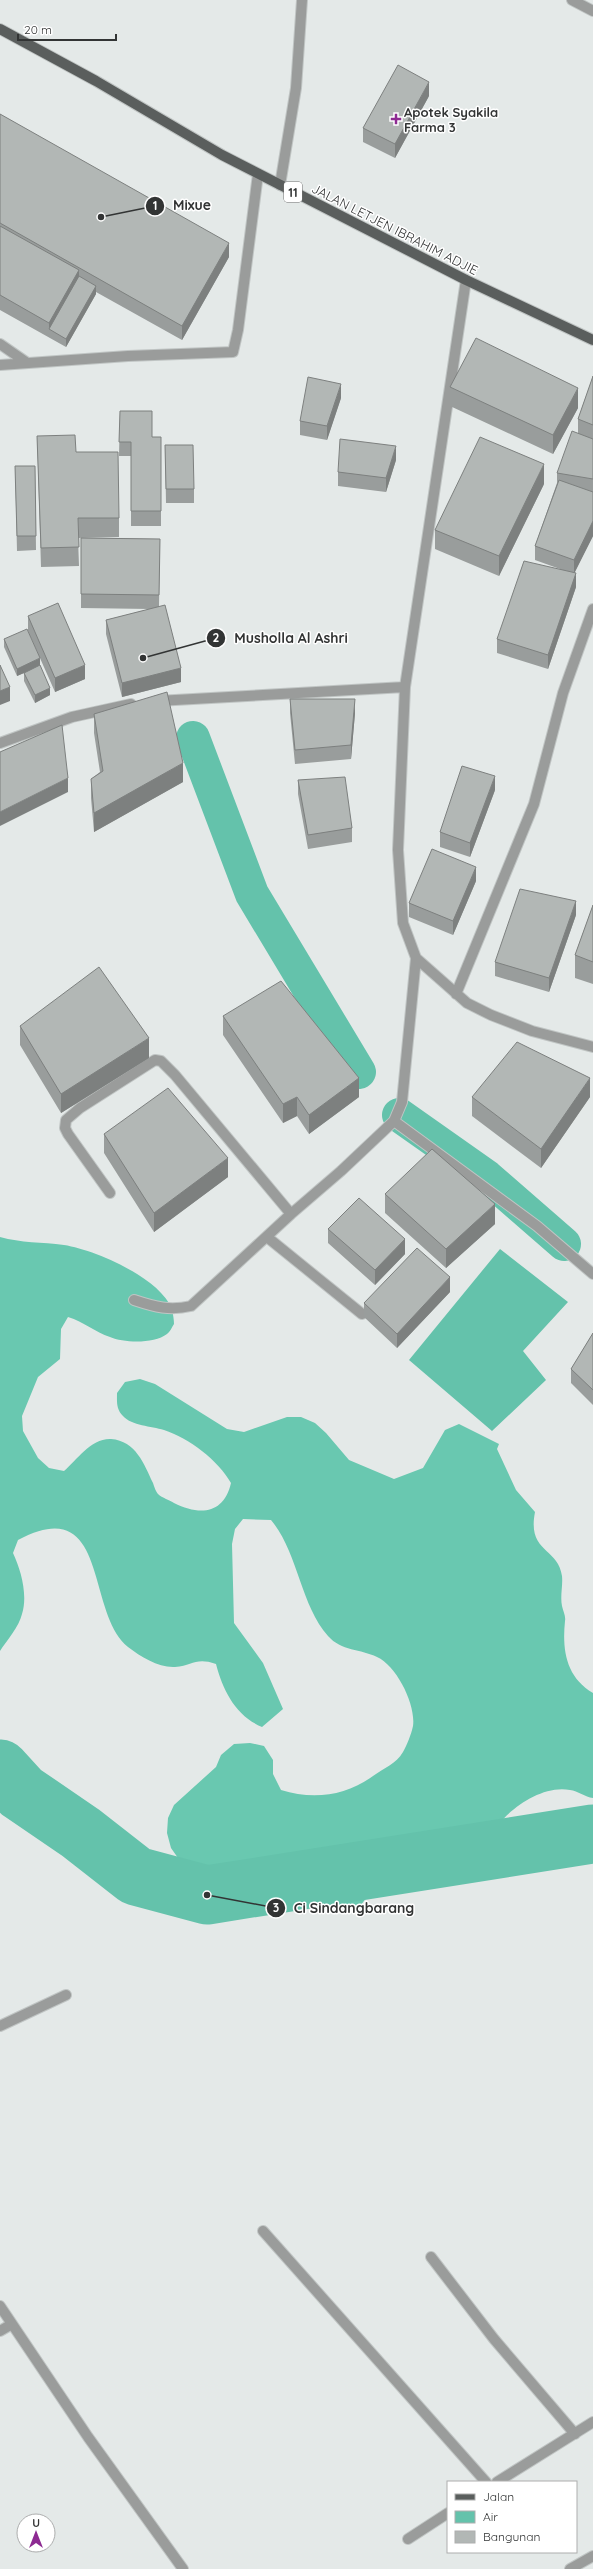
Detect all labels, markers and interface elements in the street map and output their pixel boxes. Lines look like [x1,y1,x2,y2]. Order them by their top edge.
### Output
scale bar [18,16,116,42]
text: 20 m [24,22,52,37]
place label: Apotek Syakila Farma 3 [404,104,498,135]
marker: Apotek Syakila Farma 3 [391,114,401,124]
street label: JALAN LETJEN IBRAHIM ADJIE [309,180,481,278]
road number: 11 [284,182,302,202]
callout: Mixue [145,193,219,219]
text: Mixue [173,196,211,214]
text: 1 [153,198,157,213]
callout: Musholla Al Ashri [206,625,356,651]
text: Musholla Al Ashri [234,629,348,647]
text: 2 [213,630,220,645]
callout: Ci Sindangbarang [266,1895,422,1921]
text: Ci Sindangbarang [294,1899,414,1917]
text: 3 [273,1900,279,1915]
legend [447,2481,577,2553]
text: Jalan [483,2489,514,2504]
text: Air [483,2509,498,2524]
north arrow [16,2513,56,2553]
text: U [32,2516,40,2530]
text: Bangunan [483,2529,540,2544]

